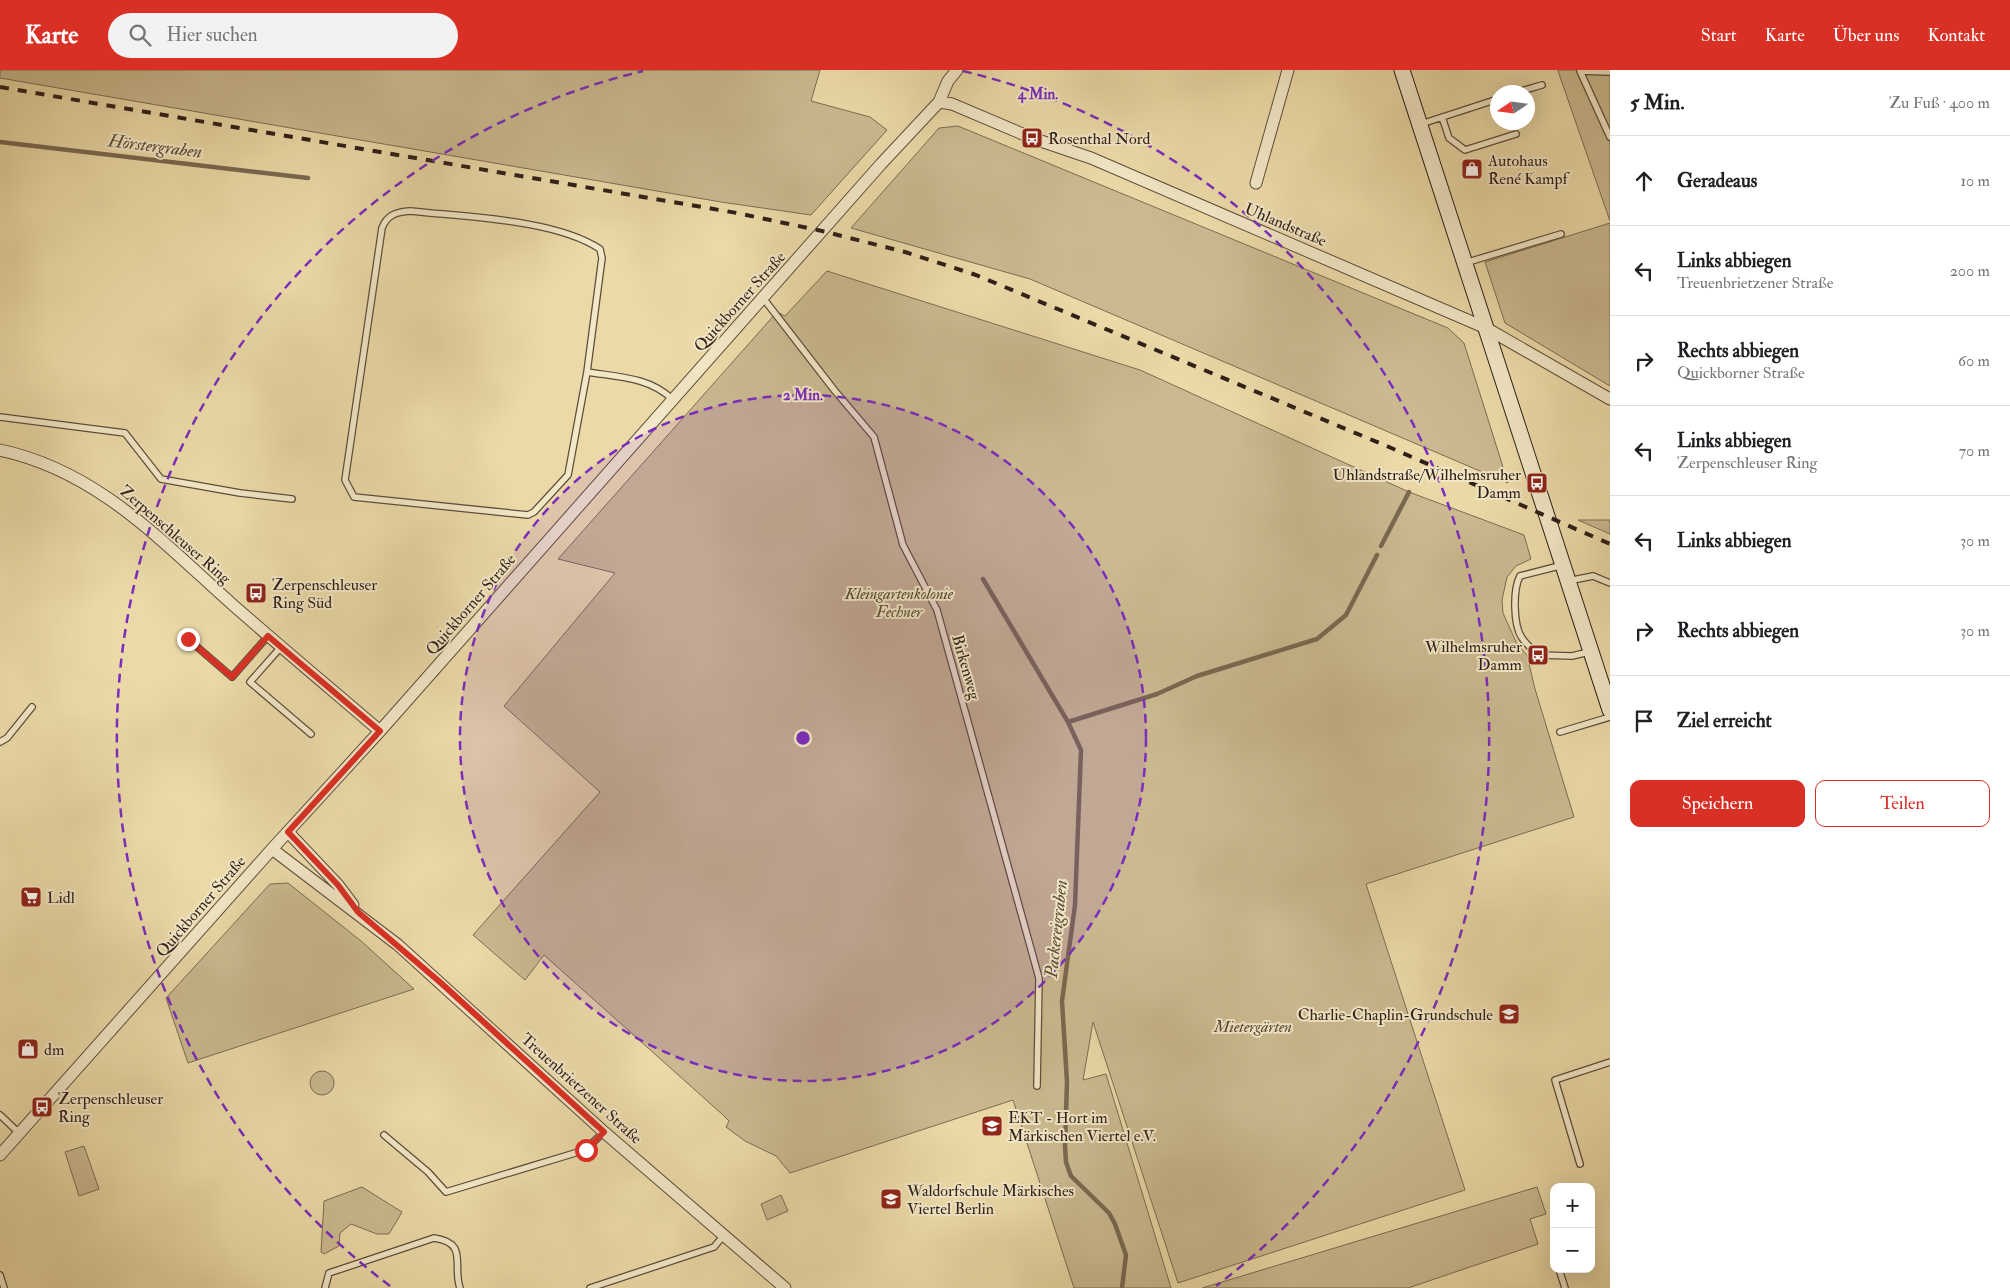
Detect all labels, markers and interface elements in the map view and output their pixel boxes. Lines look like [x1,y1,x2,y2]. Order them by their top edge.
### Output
search box [108,13,458,58]
text: Karte [25,20,78,51]
icon: search [126,21,154,49]
text: Hier suchen [166,23,258,47]
text: Start [1701,24,1737,47]
text: Karte [1765,24,1805,47]
text: Über uns [1833,24,1899,47]
text: Kontakt [1927,24,1985,47]
text: 4 Min. [1017,85,1058,104]
north arrow [1490,85,1535,130]
text: 5 Min. [1630,89,1684,116]
text: Zu Fuß · 400 m [1889,93,1990,113]
bus stop icon: Rosenthal Nord [1020,126,1044,150]
water label: Hörstergraben [106,129,203,164]
place label: Rosenthal Nord [1048,129,1150,149]
place label: Autohaus René Kampf [1487,151,1571,190]
shop icon: Autohaus René Kampf [1460,157,1484,181]
icon: ahead [1630,167,1658,195]
text: Geradeaus [1677,169,1757,193]
text: 10 m [1960,171,1990,191]
street label: Uhlandstraße [1242,199,1330,251]
street label: Quickborner Straße [690,247,790,356]
text: Links abbiegen [1677,249,1791,273]
icon: left [1630,257,1658,285]
text: 200 m [1950,261,1990,281]
text: Treuenbrietzener Straße [1677,273,1833,293]
text: Rechts abbiegen [1677,339,1799,363]
icon: right [1630,347,1658,375]
text: 60 m [1958,351,1990,371]
text: Quickborner Straße [1677,363,1805,383]
text: 2 Min. [783,386,823,405]
text: Links abbiegen [1677,429,1791,453]
icon: left [1630,437,1658,465]
text: 70 m [1959,441,1990,461]
text: Zerpenschleuser Ring [1677,453,1817,473]
place label: Uhlandstraße/Wilhelmsruher Damm [1333,465,1522,503]
bus stop icon: Uhlandstraße/Wilhelmsruher Damm [1525,471,1549,495]
street label: Zerpenschleuser Ring [115,481,236,590]
icon: left [1630,527,1658,555]
text: Links abbiegen [1677,529,1791,553]
text: 30 m [1960,531,1990,551]
street label: Quickborner Straße [421,550,520,659]
place label: Zerpenschleuser Ring Süd [272,575,377,613]
bus stop icon: Zerpenschleuser Ring Süd [244,581,268,605]
park label: Kleingartenkolonie Fechner [844,584,954,622]
icon: right [1630,617,1658,645]
text: Rechts abbiegen [1677,619,1799,643]
text: 30 m [1960,621,1990,641]
route end [177,628,200,651]
street label: Birkenweg [947,632,985,703]
place label: Wilhelmsruher Damm [1424,637,1523,675]
bus stop icon: Wilhelmsruher Damm [1526,643,1550,667]
icon: arrive [1630,707,1658,735]
text: Ziel erreicht [1677,709,1772,733]
centre of rings [794,729,812,747]
button: Speichern [1630,780,1805,827]
button: Teilen [1815,780,1990,827]
street label: Quickborner Straße [151,852,250,961]
water label: Packereigraben [1040,879,1073,980]
supermarket icon: Lidl [19,885,43,909]
place label: Lidl [47,888,75,908]
school or university icon: Charlie-Chaplin-Grundschule [1497,1002,1521,1026]
place label: Charlie-Chaplin-Grundschule [1298,1005,1493,1026]
park label: Mietergärten [1213,1017,1292,1037]
street label: Treuenbrietzener Straße [517,1029,646,1149]
shop icon: dm [16,1037,40,1061]
place label: dm [44,1040,65,1060]
place label: Zerpenschleuser Ring [58,1089,163,1127]
bus stop icon: Zerpenschleuser Ring [30,1095,54,1119]
place label: EKT - Hort im Märkischen Viertel e.V. [1008,1108,1156,1146]
school or university icon: EKT - Hort im Märkischen Viertel e.V. [980,1114,1004,1138]
route start [575,1139,598,1162]
place label: Waldorfschule Märkisches Viertel Berlin [906,1181,1074,1219]
map controls [1550,1183,1595,1273]
button: + [1550,1183,1595,1228]
school or university icon: Waldorfschule Märkisches Viertel Berlin [879,1187,903,1211]
button: − [1550,1228,1595,1273]

